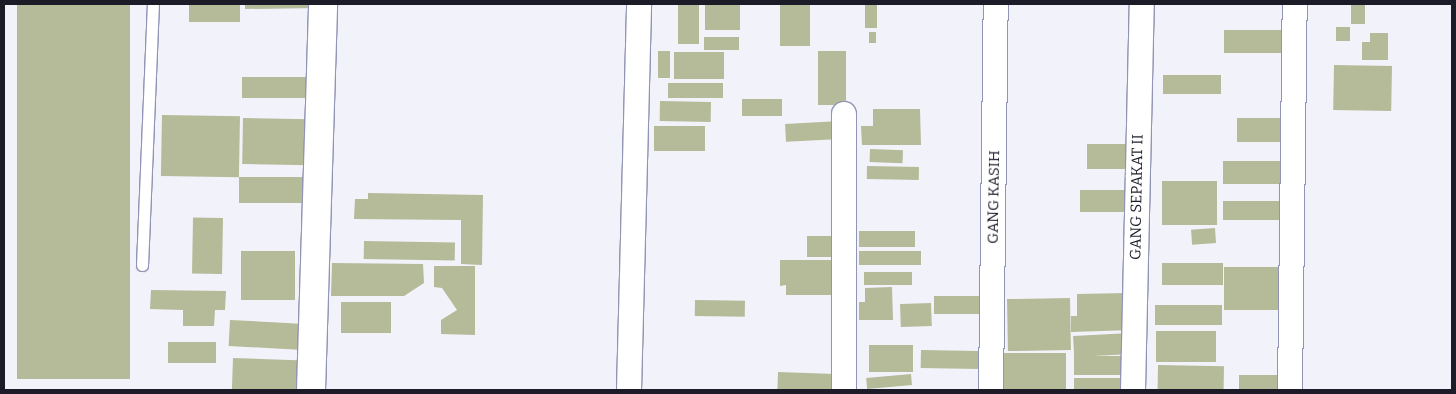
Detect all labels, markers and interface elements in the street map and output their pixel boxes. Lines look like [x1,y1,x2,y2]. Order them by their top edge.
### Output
street label: GANG SEPAKAT II [1127,134,1147,260]
street label: GANG KASIH [984,150,1004,244]

